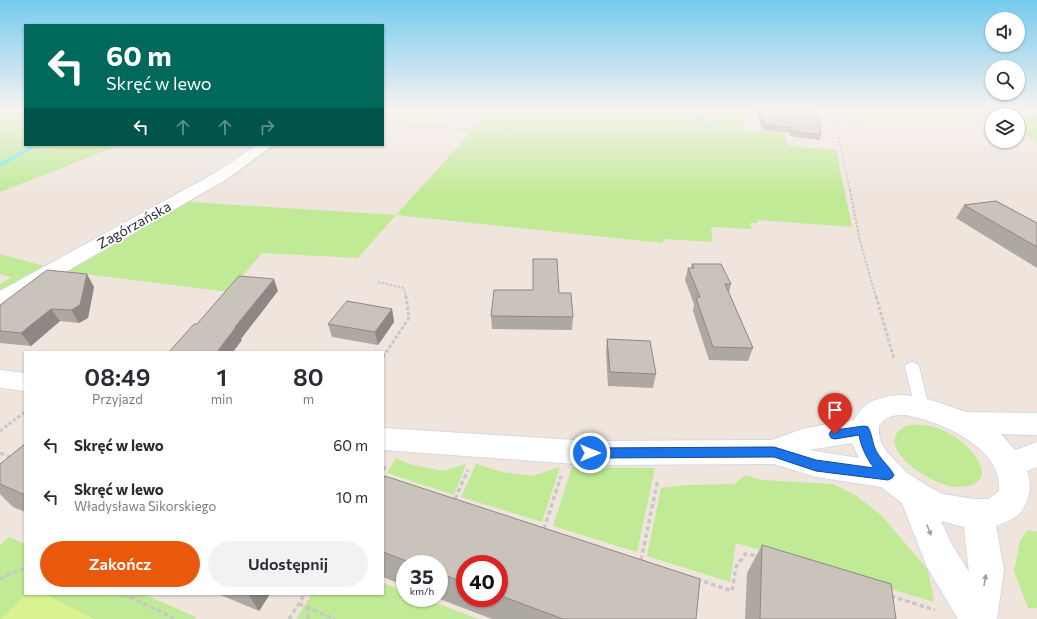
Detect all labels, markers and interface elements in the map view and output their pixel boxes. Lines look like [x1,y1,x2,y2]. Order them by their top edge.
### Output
map controls [985,12,1025,148]
button: sound [985,12,1025,52]
text: 60 m [106,38,172,72]
icon: left [40,40,92,92]
button: search [985,60,1025,100]
text: Skręć w lewo [106,72,212,94]
button: layers [985,108,1025,148]
icon: left [130,116,152,138]
icon: ahead [172,116,194,138]
icon: ahead [214,116,236,138]
icon: right [256,116,278,138]
street label: Zagórzańska [94,197,174,252]
text: 08:49 [84,362,150,391]
text: 1 [216,362,227,391]
text: 80 [293,362,324,391]
text: Przyjazd [92,391,143,407]
text: min [211,391,233,407]
text: m [303,391,314,407]
pin [818,393,852,434]
icon: arrive [824,399,846,421]
position arrow [569,432,611,474]
icon: left [40,434,62,456]
text: Skręć w lewo [74,436,164,454]
text: 60 m [333,436,368,454]
text: Skręć w lewo [74,480,164,498]
icon: left [40,486,62,508]
text: 10 m [336,488,368,506]
text: Władysława Sikorskiego [74,498,216,514]
one-way arrow [926,525,932,536]
button: Zakończ [40,541,200,587]
button: Udostępnij [208,541,368,587]
speed limit sign: 40 [456,555,508,607]
text: 35 [410,564,434,588]
one-way arrow [983,574,989,586]
text: km/h [410,585,434,597]

